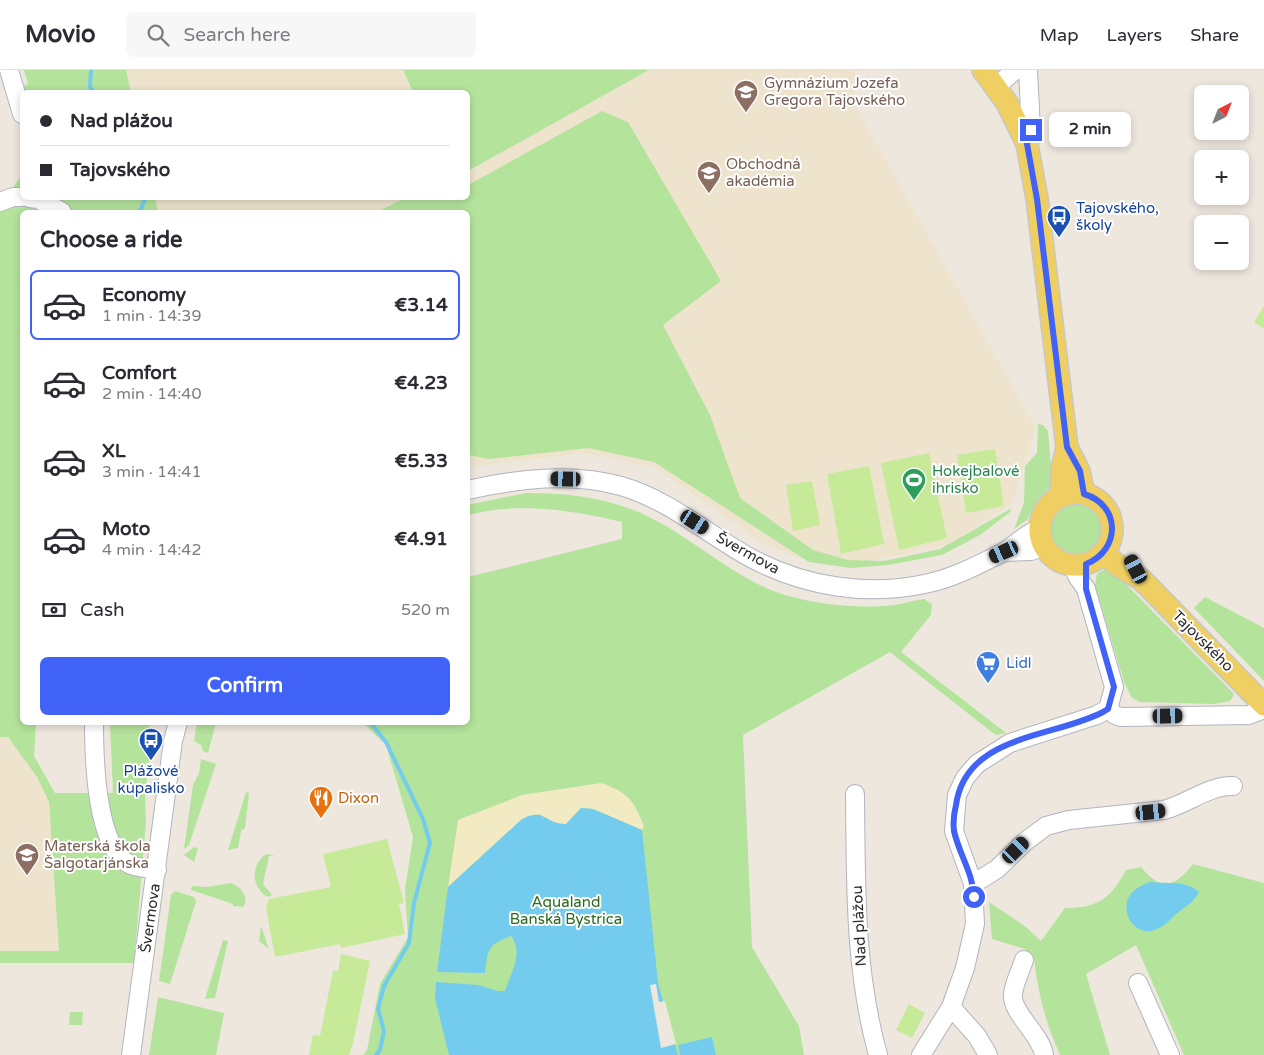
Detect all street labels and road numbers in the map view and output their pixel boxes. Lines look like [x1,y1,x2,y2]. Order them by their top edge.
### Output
street label: Švermova [713,528,783,578]
street label: Tajovského [1169,607,1237,675]
street label: Švermova [136,882,164,954]
street label: Nad plážou [848,885,870,967]

